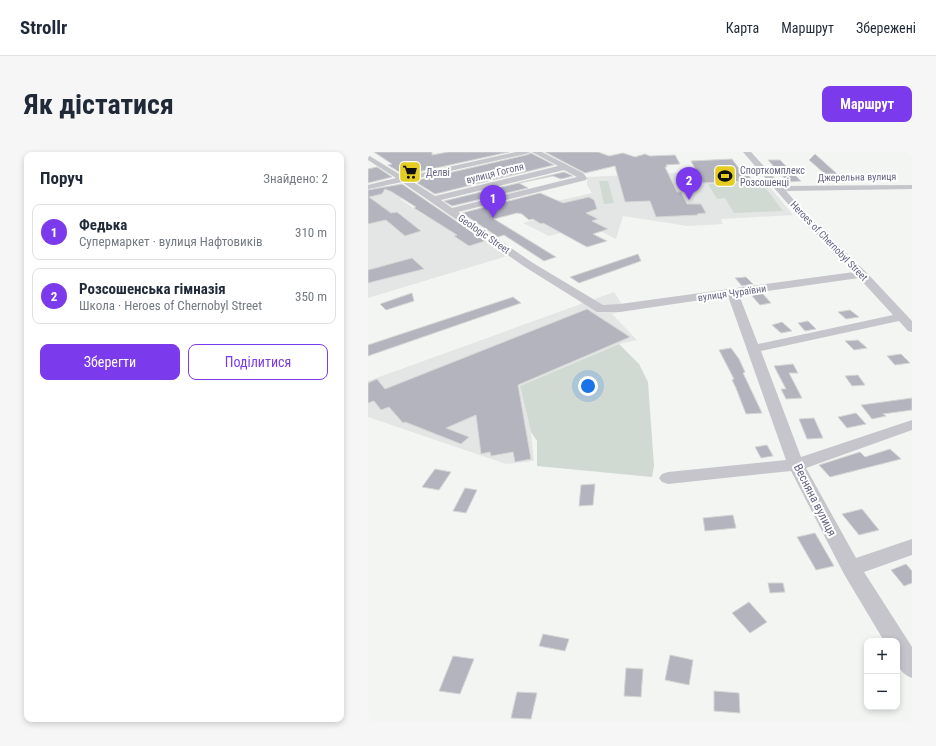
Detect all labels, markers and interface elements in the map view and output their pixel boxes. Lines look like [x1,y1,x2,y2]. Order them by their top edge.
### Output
text: Strollr [20,16,67,39]
text: Карта [726,20,759,36]
text: Маршрут [781,20,834,36]
text: Збережені [856,20,916,36]
button: Маршрут [822,86,912,122]
text: Як дістатися [24,88,174,121]
supermarket icon: Делві [397,159,423,185]
street label: вулиця Гоголя [465,160,525,185]
sports icon: Спорткомплекс Розсошенці [712,163,738,189]
place label: Спорткомплекс Розсошенці [740,165,805,188]
place label: Делві [426,167,450,178]
pin: 2 [676,167,702,200]
text: Поруч [40,168,83,188]
text: Знайдено: 2 [263,171,328,186]
street label: Джерельна вулиця [818,171,897,183]
pin: 1 [480,185,506,218]
street label: Heroes of Chernobyl Street [788,199,870,283]
street label: Geologic Street [456,212,512,256]
text: Федька [79,216,127,234]
text: 1 [51,225,57,240]
text: 310 m [295,225,327,240]
text: Супермаркет · вулиця Нафтовиків [79,234,263,249]
text: Розсошенська гімназія [79,280,226,298]
street label: вулиця Чураївни [697,283,767,303]
text: 2 [51,289,57,304]
text: 350 m [295,289,327,304]
text: Школа · Heroes of Chernobyl Street [79,298,262,313]
button: Зберегти [40,344,180,380]
button: Поділитися [188,344,328,380]
your location [578,376,598,396]
street label: Весняна вулиця [791,461,839,539]
map controls [864,638,900,710]
button: + [864,638,900,674]
button: − [864,674,900,710]

